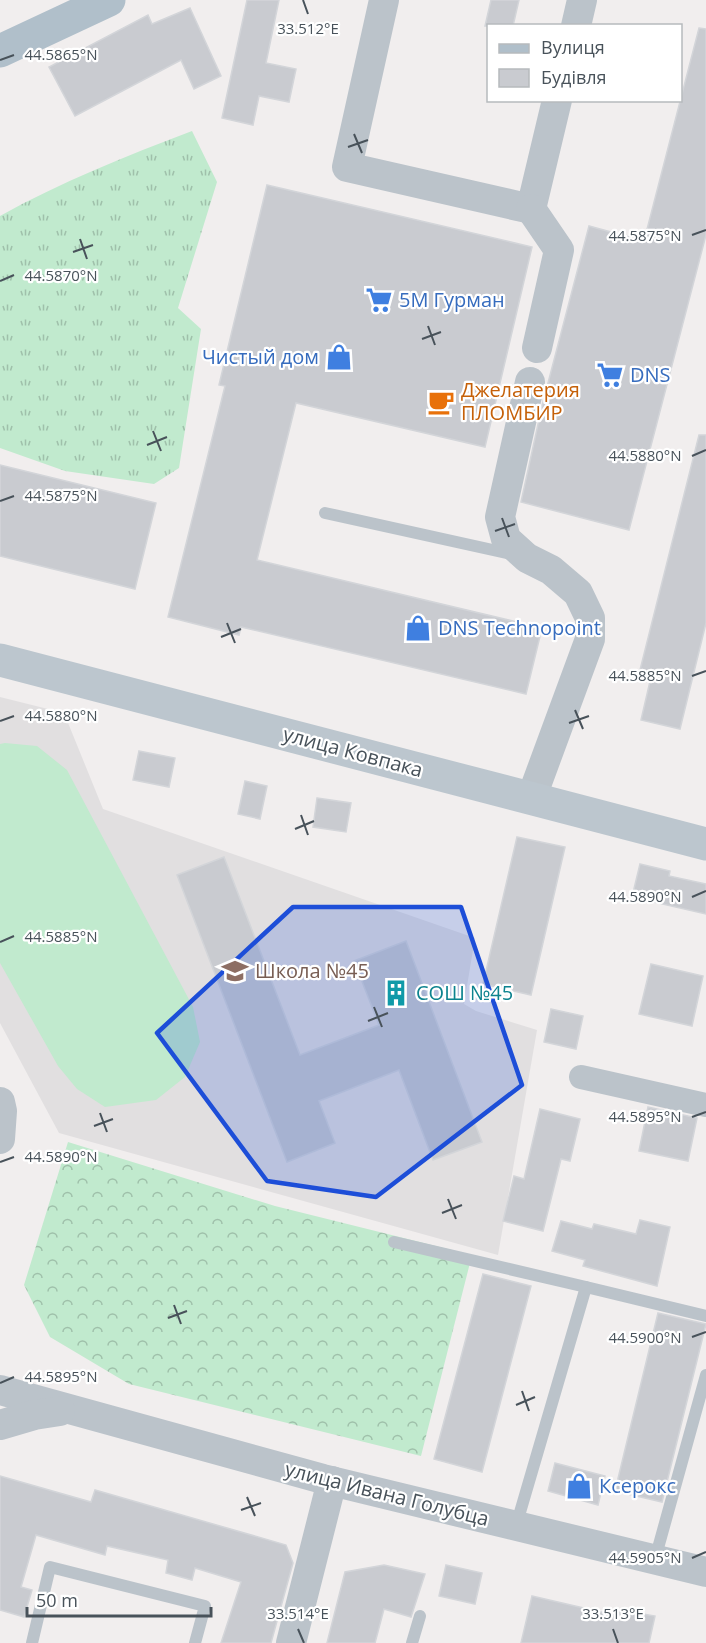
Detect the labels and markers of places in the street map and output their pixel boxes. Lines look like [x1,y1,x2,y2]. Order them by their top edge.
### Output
supermarket icon: 5М Гурман [364,285,394,315]
place label: 5М Гурман [399,286,505,313]
shop icon: Чистый дом [324,342,354,372]
place label: Чистый дом [202,343,319,370]
supermarket icon: DNS [595,360,625,390]
place label: DNS [630,361,671,388]
place label: Джелатерия ПЛОМБИР [461,376,580,426]
cafe icon: Джелатерия ПЛОМБИР [426,387,456,417]
shop icon: DNS Technopoint [403,613,433,643]
place label: DNS Technopoint [438,614,601,641]
school or university icon: Школа №45 [220,956,250,986]
place label: Школа №45 [255,957,369,984]
building icon: СОШ №45 [381,978,411,1008]
place label: СОШ №45 [416,979,513,1006]
shop icon: Ксерокс [564,1471,594,1501]
place label: Ксерокс [599,1472,676,1499]

